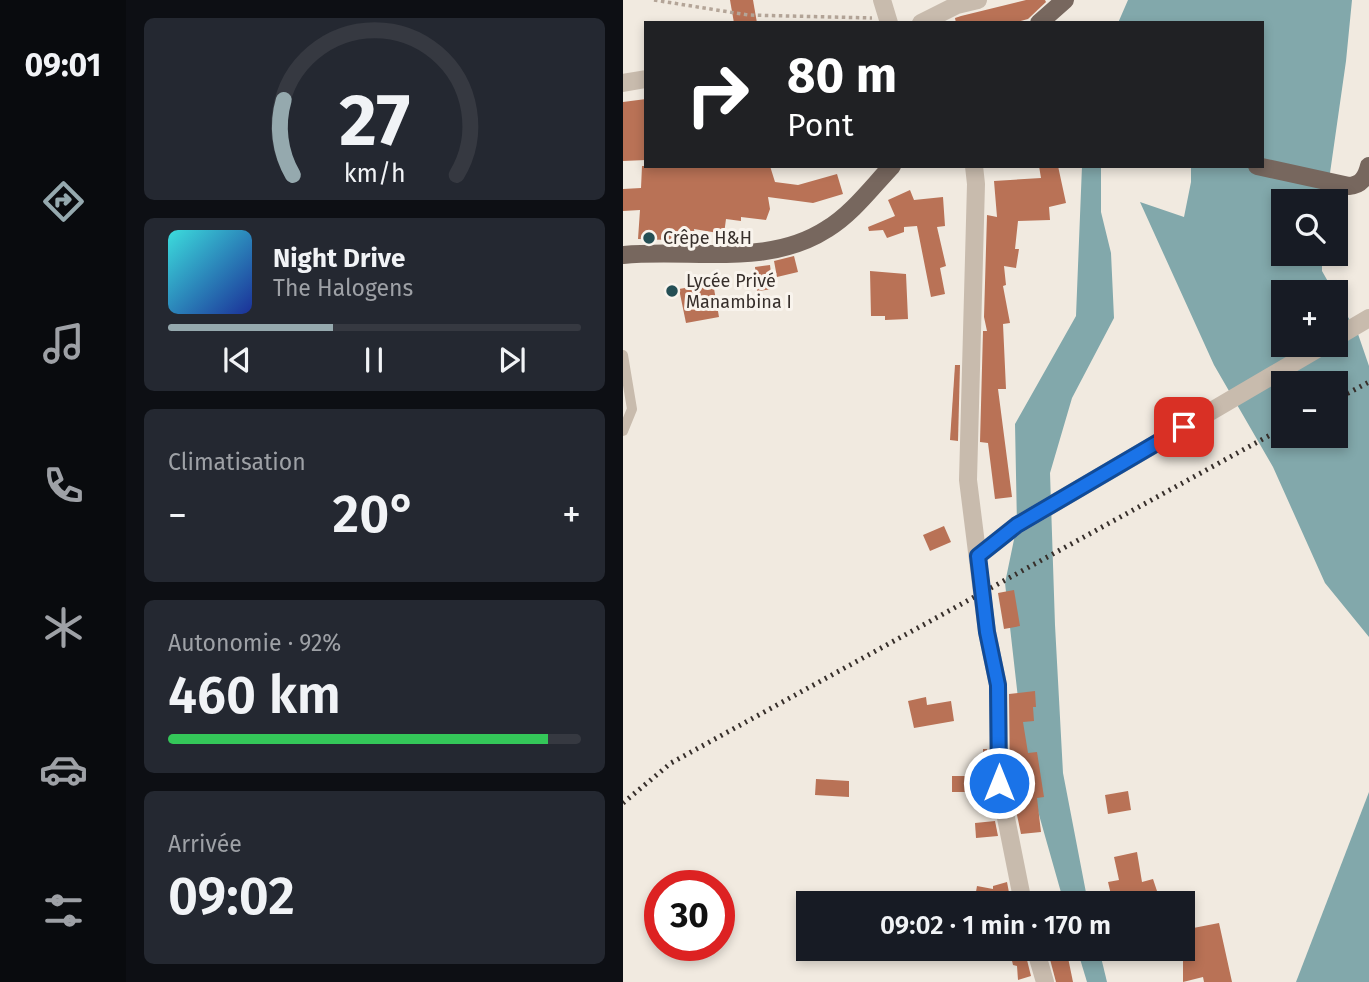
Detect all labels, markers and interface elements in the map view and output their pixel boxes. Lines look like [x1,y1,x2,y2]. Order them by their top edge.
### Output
text: 09:01 [25,46,101,84]
text: 80 m [787,46,897,105]
icon: right [672,49,763,140]
text: 27 [339,77,410,164]
text: Pont [787,106,854,144]
text: km/h [344,159,405,189]
icon: directions [39,177,88,226]
map controls [1271,189,1348,448]
button: search [1271,189,1348,266]
place label: Crêpe H&H [663,227,752,249]
marker: Crêpe H&H [641,230,657,246]
text: Night Drive [273,243,405,274]
place label: Lycée Privé Manambina I [686,270,792,313]
text: The Halogens [273,274,413,302]
button: + [1271,280,1348,357]
marker: Lycée Privé Manambina I [664,283,680,299]
icon: music [39,319,88,368]
icon: previous [218,341,256,379]
icon: pause [355,341,393,379]
icon: next [493,341,531,379]
button: − [1271,371,1348,448]
pin [1154,397,1214,457]
icon: arrive [1165,408,1203,446]
text: Climatisation [168,448,306,476]
icon: phone [39,461,88,510]
text: 20° [333,483,416,546]
text: − [168,492,187,538]
text: + [562,492,581,538]
icon: climate [39,603,88,652]
text: Autonomie · 92% [168,629,341,657]
text: 460 km [168,664,341,727]
icon: car [39,745,88,794]
position arrow [962,746,1036,820]
text: Arrivée [168,830,242,858]
text: 09:02 [168,865,295,928]
speed limit sign: 30 [644,870,735,961]
icon: filters [39,886,88,935]
text: 09:02 · 1 min · 170 m [880,910,1111,941]

